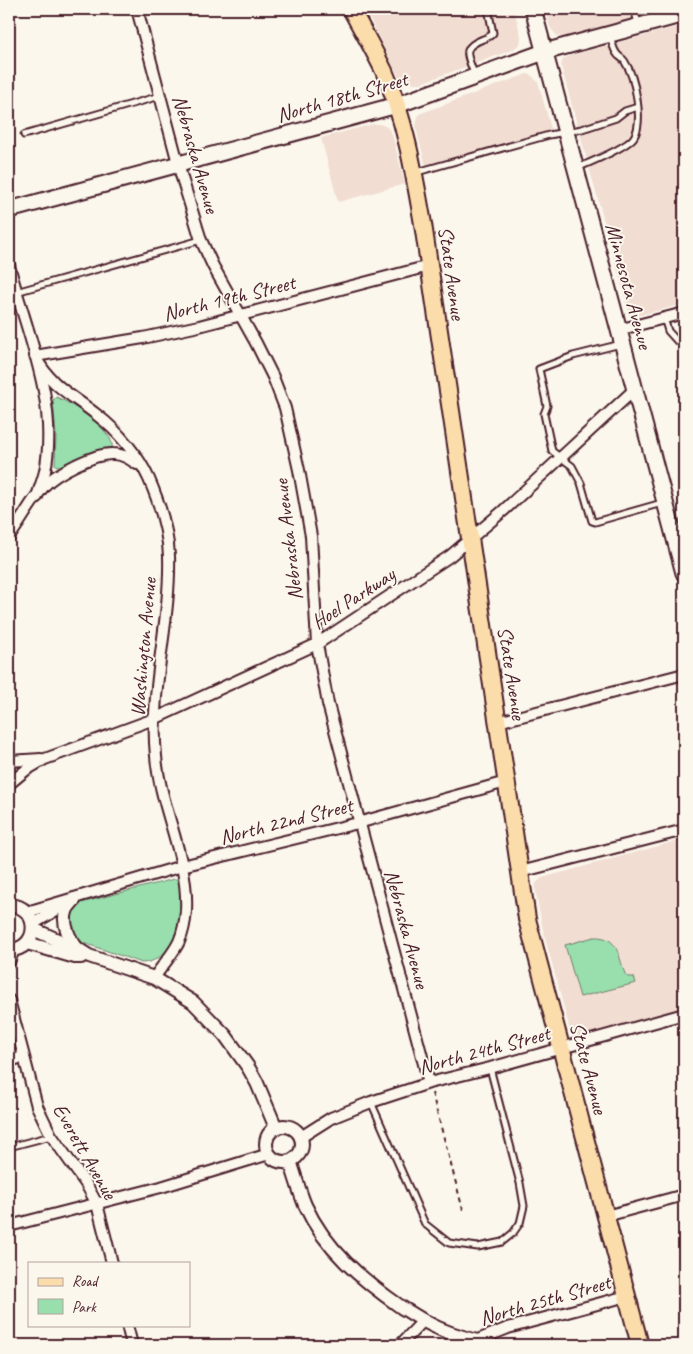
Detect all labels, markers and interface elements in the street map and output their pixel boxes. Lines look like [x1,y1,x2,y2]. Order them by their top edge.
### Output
street label: North 18th Street [274,65,412,128]
street label: Nebraska Avenue [167,92,226,217]
street label: Minnesota Avenue [600,220,659,354]
street label: State Avenue [433,225,472,322]
street label: North 19th Street [160,269,300,327]
street label: Nebraska Avenue [268,477,308,602]
street label: Hoel Parkway [306,560,401,635]
street label: Washington Avenue [124,575,162,717]
street label: State Avenue [492,625,532,722]
street label: North 22nd Street [217,791,357,850]
street label: Nebraska Avenue [379,867,436,992]
street label: North 24th Street [415,1019,554,1080]
street label: State Avenue [564,1019,614,1118]
street label: Everett Avenue [47,1098,123,1205]
legend [28,1262,190,1326]
street label: North 25th Street [477,1268,615,1331]
text: Road [72,1272,99,1291]
text: Park [72,1298,97,1317]

